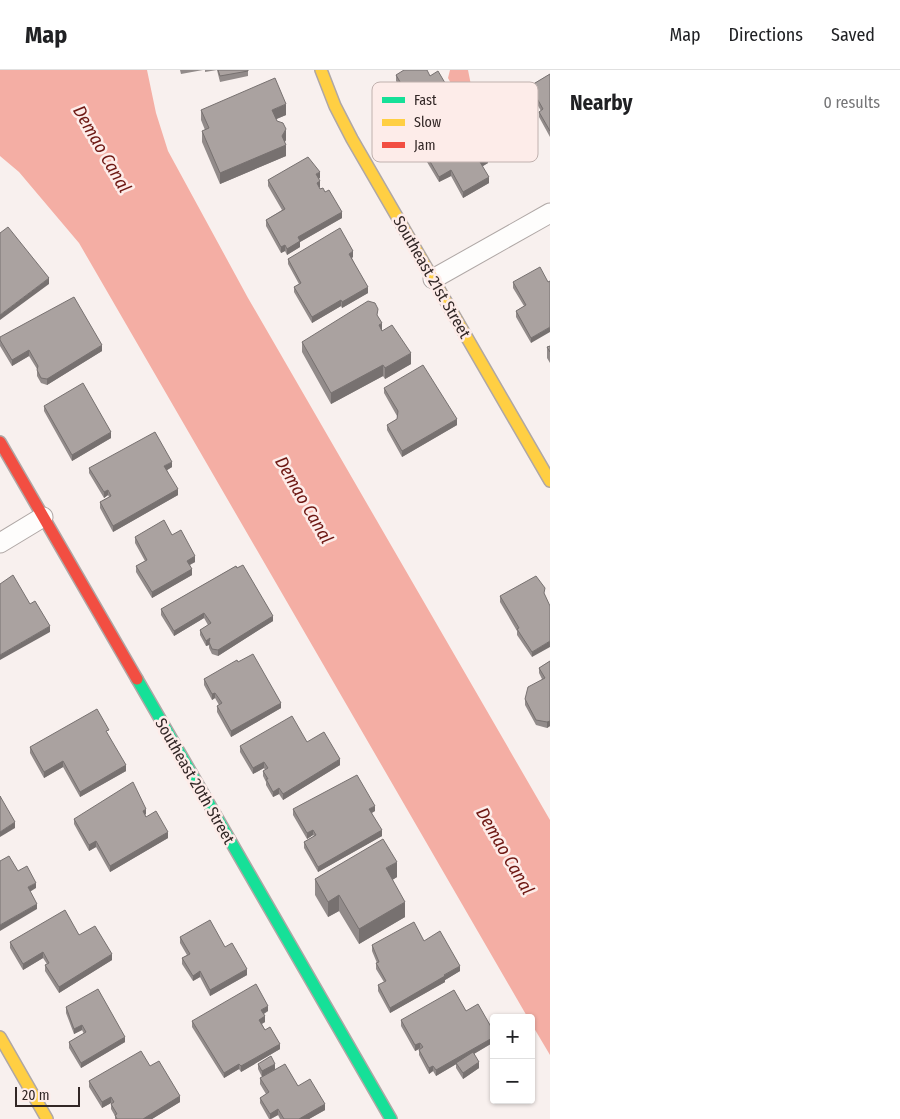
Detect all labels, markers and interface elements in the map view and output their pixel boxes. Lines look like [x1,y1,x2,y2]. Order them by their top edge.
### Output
text: Map [25,21,67,49]
text: Map [669,24,701,46]
text: Directions [729,24,803,46]
text: Saved [831,24,875,46]
legend [372,82,538,162]
text: Nearby [570,90,632,116]
text: Fast [414,92,437,109]
text: 0 results [823,93,880,112]
water label: Demao Canal [68,101,136,197]
text: Slow [414,114,441,131]
text: Jam [414,137,435,154]
street label: Southeast 21st Street [389,213,475,342]
water label: Demao Canal [270,452,338,548]
street label: Southeast 20th Street [151,715,239,848]
water label: Demao Canal [471,803,539,899]
map controls [490,1014,535,1104]
button: + [490,1014,535,1059]
button: − [490,1059,535,1104]
scale bar [15,1084,80,1107]
text: 20 m [22,1087,50,1104]

